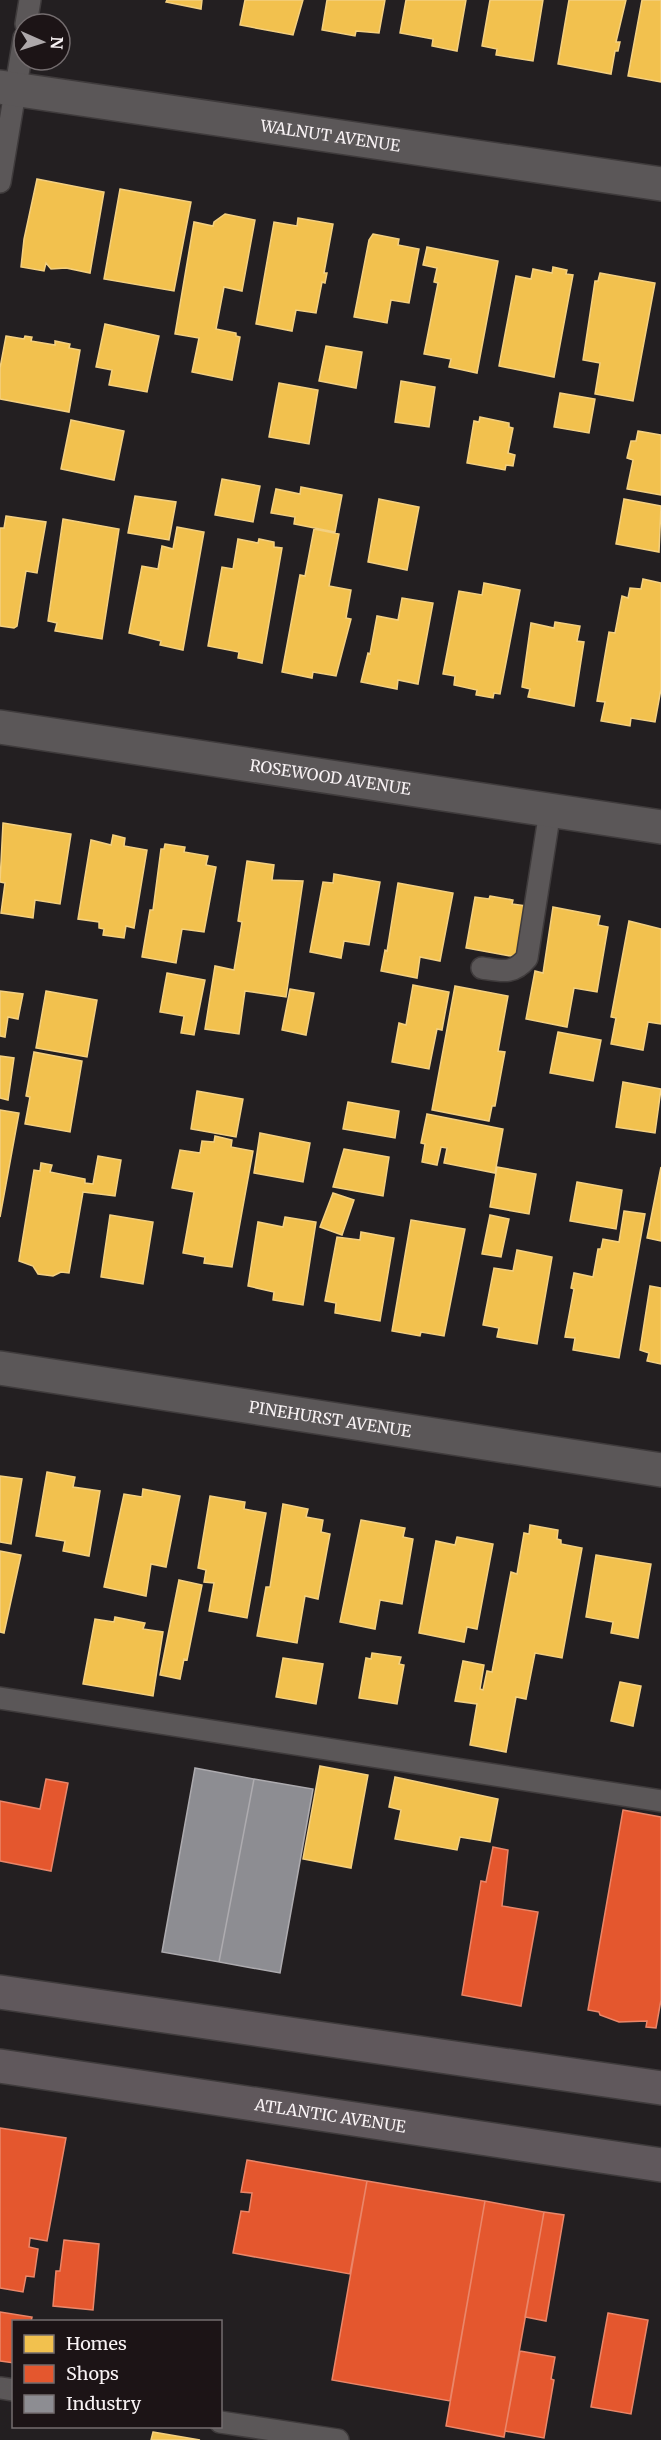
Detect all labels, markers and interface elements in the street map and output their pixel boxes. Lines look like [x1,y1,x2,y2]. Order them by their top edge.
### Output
north arrow [12,12,72,72]
text: N [47,36,67,50]
street label: WALNUT AVENUE [258,115,403,156]
street label: ROSEWOOD AVENUE [248,755,413,799]
street label: PINEHURST AVENUE [247,1397,414,1441]
street label: ATLANTIC AVENUE [252,2094,408,2137]
legend [12,2320,222,2428]
text: Homes [66,2332,127,2355]
text: Shops [66,2362,119,2385]
text: Industry [66,2392,142,2415]

